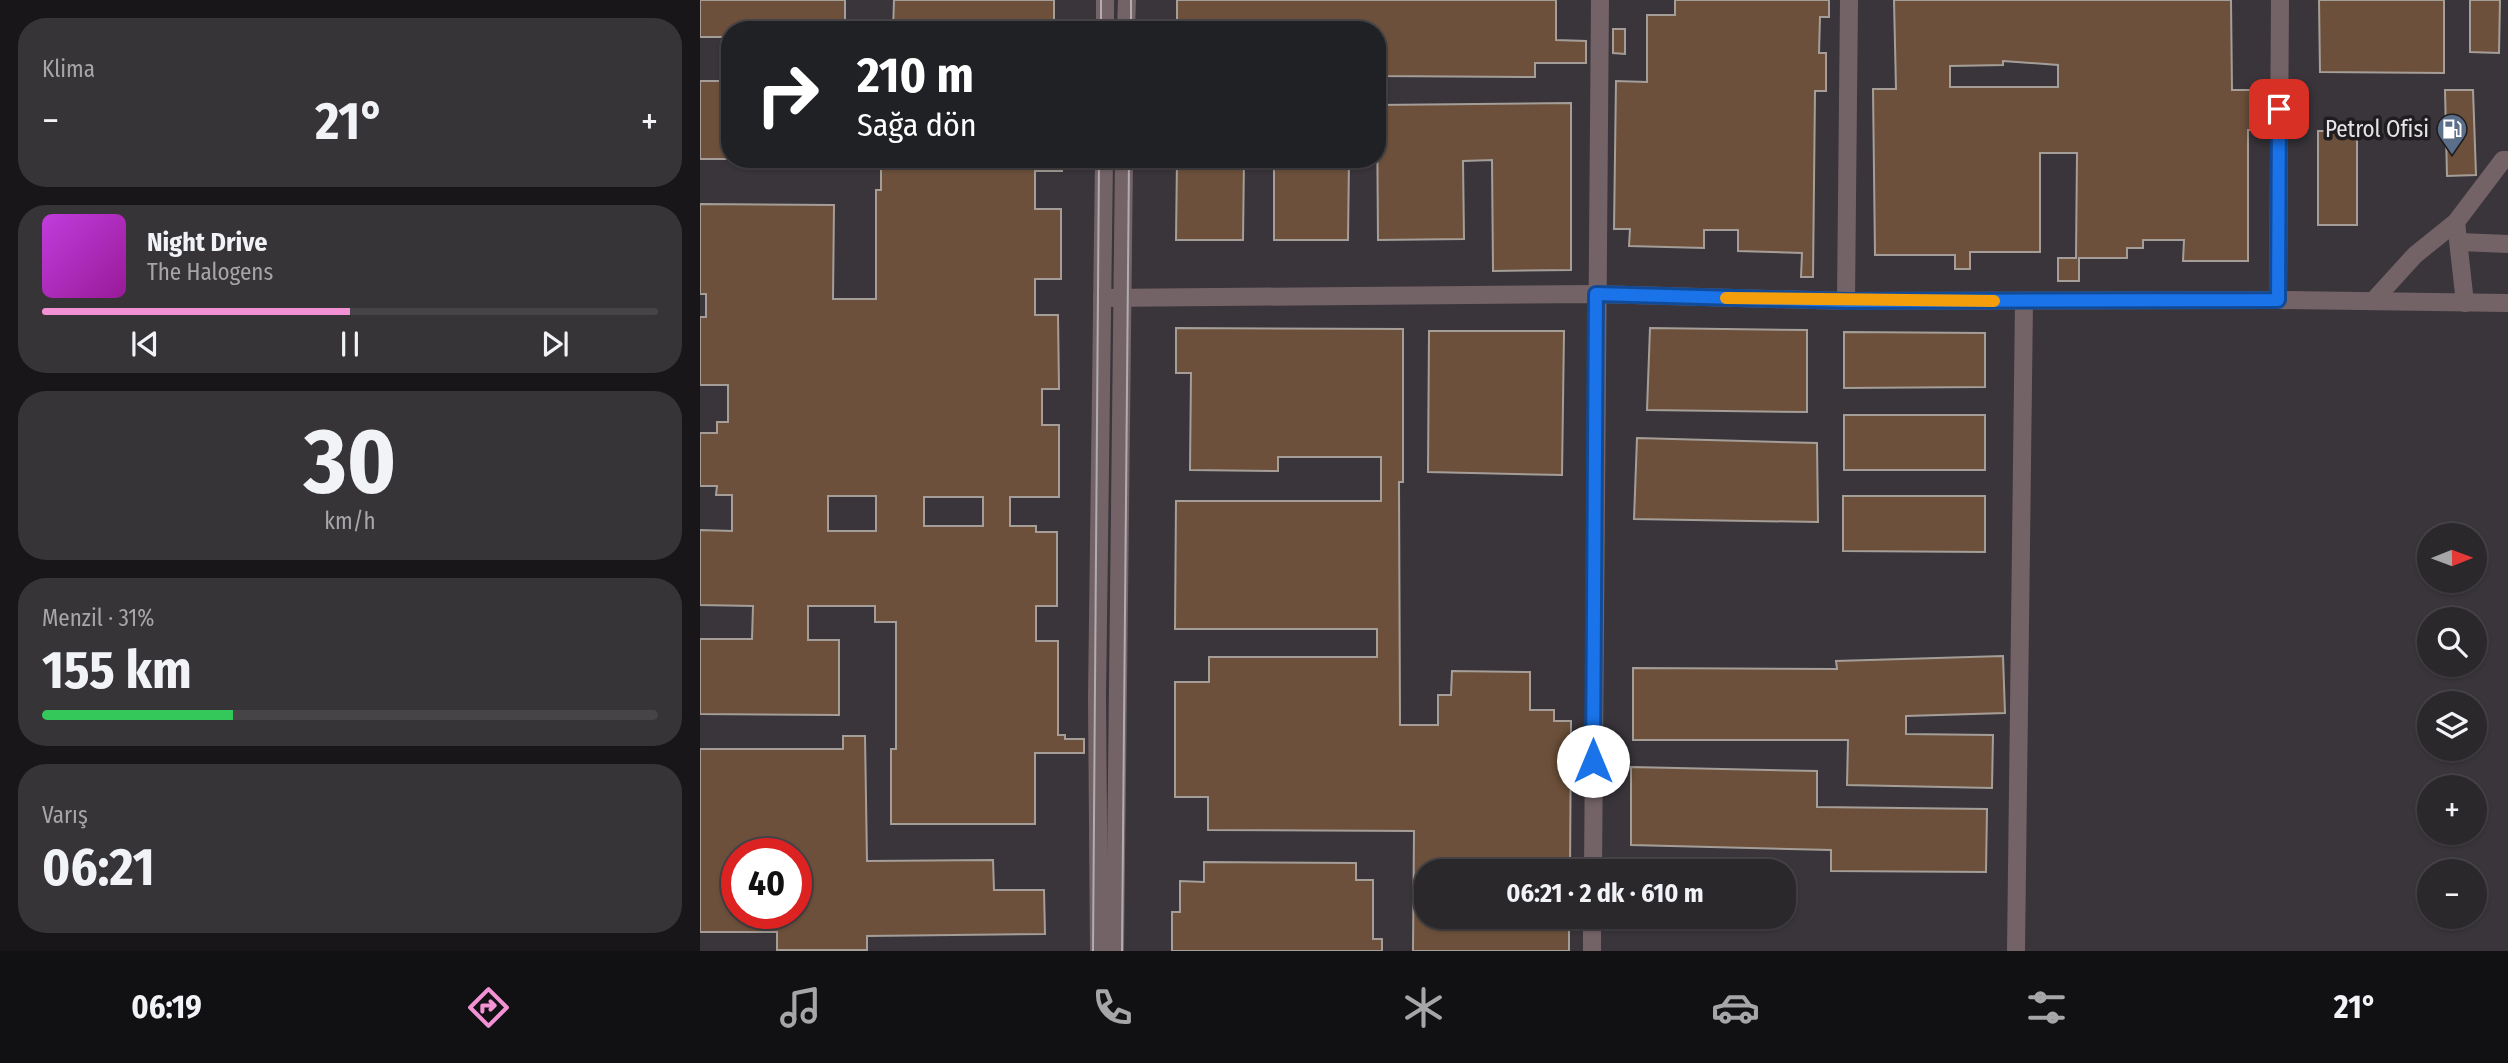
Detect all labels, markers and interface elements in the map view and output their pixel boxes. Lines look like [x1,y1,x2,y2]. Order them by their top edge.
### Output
text: 210 m [857,46,974,105]
icon: right [742,49,833,140]
text: Klima [42,55,95,83]
pin [2249,79,2309,139]
text: 21° [315,90,385,153]
icon: arrive [2260,90,2298,128]
text: − [42,98,59,144]
text: + [641,98,658,144]
text: Sağa dön [857,106,977,144]
fuel station icon: Petrol Ofisi [2435,112,2469,156]
place label: Petrol Ofisi [2325,115,2429,143]
text: Night Drive [147,227,267,258]
text: The Halogens [147,258,273,286]
icon: previous [126,325,164,363]
icon: pause [331,325,369,363]
icon: next [536,325,574,363]
text: 30 [304,407,396,516]
text: km/h [324,507,376,535]
north arrow [2417,523,2487,593]
map controls [2417,523,2487,929]
text: Menzil · 31% [42,604,154,632]
button: search [2417,607,2487,677]
text: 155 km [42,639,192,702]
button: layers [2417,691,2487,761]
position arrow [1556,724,1630,798]
button: + [2417,775,2487,845]
text: Varış [42,801,88,829]
text: 06:21 [42,836,155,899]
speed limit sign: 40 [721,838,812,929]
button: − [2417,859,2487,929]
text: 06:21 · 2 dk · 610 m [1506,878,1704,909]
icon: directions [464,983,513,1032]
icon: music [776,983,825,1032]
icon: phone [1088,983,1137,1032]
icon: climate [1399,983,1448,1032]
icon: car [1711,983,1760,1032]
icon: filters [2022,983,2071,1032]
text: 06:19 [131,988,202,1026]
text: 21° [2334,988,2377,1026]

